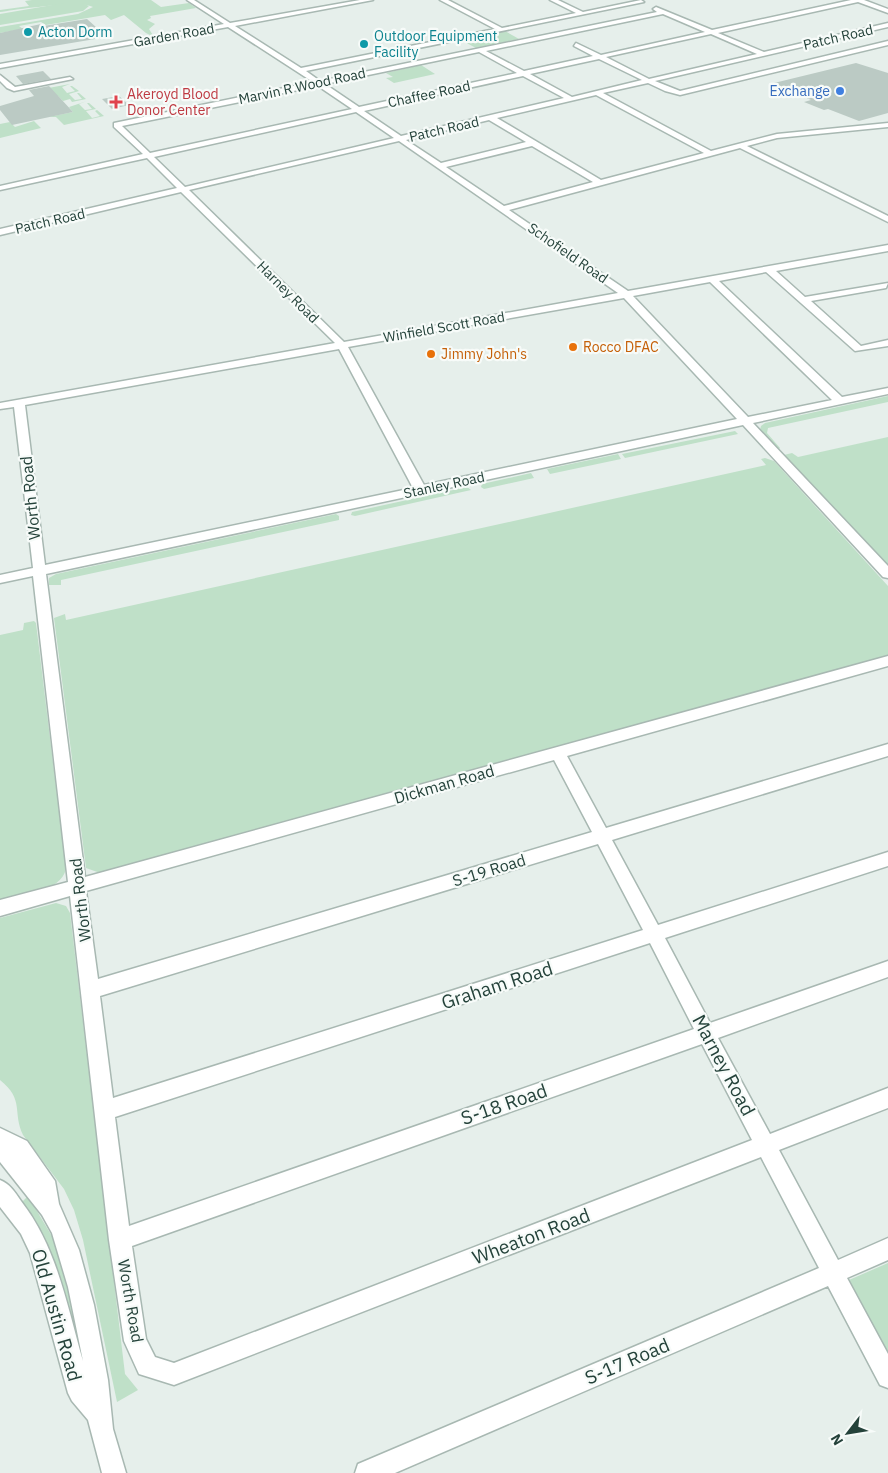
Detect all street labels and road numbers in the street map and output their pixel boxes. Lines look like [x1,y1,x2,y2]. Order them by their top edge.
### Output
street label: Garden Road [132,19,216,51]
street label: Patch Road [801,20,875,54]
street label: Marvin R Wood Road [237,64,367,108]
street label: Chaffee Road [386,76,472,112]
street label: Patch Road [407,112,481,146]
street label: Patch Road [13,204,87,238]
street label: Schofield Road [524,219,612,287]
street label: Harney Road [253,257,323,327]
street label: Winfield Scott Road [382,307,506,347]
street label: Worth Road [16,455,44,541]
street label: Stanley Road [402,468,486,502]
street label: Dickman Road [392,760,496,808]
street label: S-19 Road [450,849,528,891]
street label: Worth Road [65,857,95,943]
street label: Graham Road [438,956,556,1014]
street label: Marney Road [687,1010,761,1120]
street label: S-18 Road [458,1078,550,1130]
street label: Wheaton Road [469,1202,593,1270]
street label: Old Austin Road [27,1246,87,1384]
street label: Worth Road [114,1258,148,1344]
street label: S-17 Road [581,1332,673,1390]

